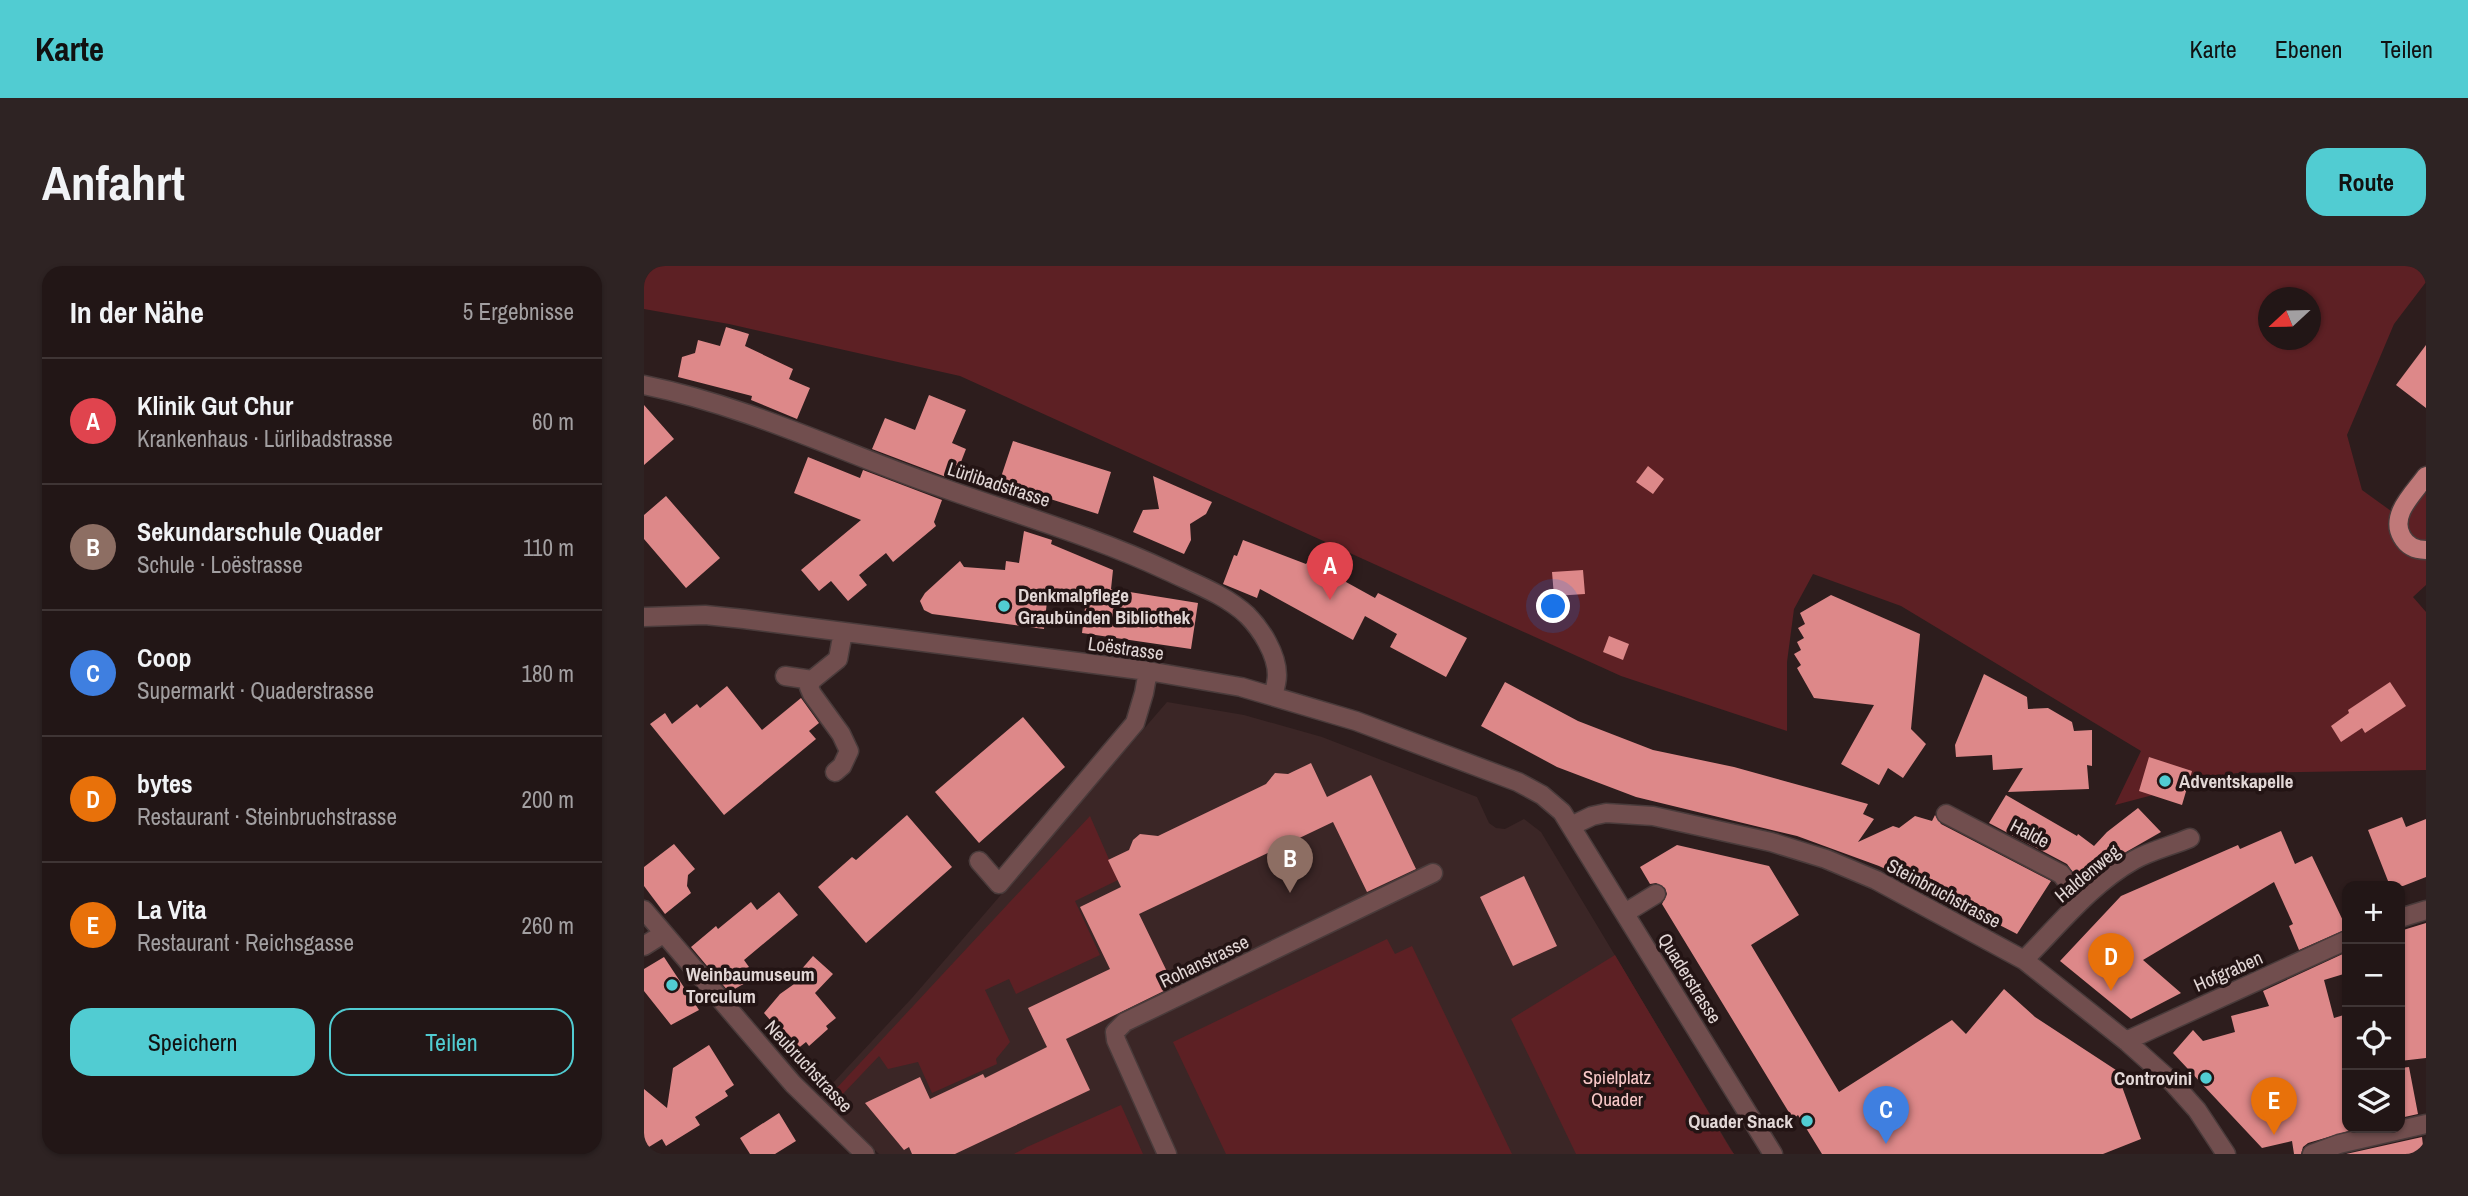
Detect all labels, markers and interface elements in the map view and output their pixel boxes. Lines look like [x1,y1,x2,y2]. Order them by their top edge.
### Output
text: Karte [35,27,104,71]
text: Karte [2190,33,2237,65]
text: Ebenen [2275,33,2342,65]
text: Teilen [2380,33,2433,65]
button: Route [2306,148,2426,216]
text: Anfahrt [42,149,185,215]
north arrow [2258,287,2321,350]
text: In der Nähe [70,292,204,332]
text: 5 Ergebnisse [463,296,574,327]
text: Klinik Gut Chur [137,388,293,423]
text: A [86,406,100,437]
text: 60 m [532,406,574,437]
text: Krankenhaus · Lürlibadstrasse [137,423,393,454]
street label: Lürlibadstrasse [944,455,1054,513]
text: Sekundarschule Quader [137,514,382,549]
text: B [86,532,100,563]
text: 110 m [523,532,574,563]
pin: A [1307,542,1353,600]
text: Schule · Loëstrasse [137,549,303,580]
place label: Denkmalpflege Graubünden Bibliothek [1018,582,1191,630]
your location [1536,589,1570,623]
marker: Denkmalpflege Graubünden Bibliothek [996,598,1012,614]
street label: Loëstrasse [1086,630,1166,666]
text: Coop [137,640,191,675]
text: C [86,658,100,689]
text: 180 m [522,658,574,689]
text: Supermarkt · Quaderstrasse [137,675,374,706]
text: bytes [137,766,193,801]
place label: Adventskapelle [2179,768,2294,794]
marker: Adventskapelle [2157,773,2173,789]
text: D [86,784,100,815]
text: 200 m [522,784,574,815]
text: Restaurant · Steinbruchstrasse [137,801,397,832]
street label: Halde [2006,812,2054,854]
pin: B [1267,835,1313,893]
street label: Haldenweg [2049,838,2125,908]
street label: Steinbruchstrasse [1882,852,2006,934]
map controls [2342,881,2405,1133]
button: + [2342,881,2405,944]
text: La Vita [137,892,207,927]
text: E [87,910,99,941]
text: 260 m [522,910,574,941]
text: Restaurant · Reichsgasse [137,927,354,958]
street label: Rohanstrasse [1155,928,1253,994]
street label: Quaderstrasse [1652,928,1728,1028]
pin: D [2088,933,2134,991]
street label: Hofgraben [2189,944,2267,998]
button: − [2342,944,2405,1007]
place label: Weinbaumuseum Torculum [686,961,815,1009]
marker: Weinbaumuseum Torculum [664,977,680,993]
button: locate [2342,1007,2405,1070]
button: Speichern [70,1008,315,1076]
button: Teilen [329,1008,574,1076]
street label: Neubruchstrasse [759,1014,859,1118]
park label: Spielplatz Quader [1583,1064,1651,1112]
place label: Controvini [2114,1065,2192,1091]
marker: Controvini [2198,1070,2214,1086]
button: layers [2342,1070,2405,1133]
pin: E [2251,1077,2297,1135]
pin: C [1863,1086,1909,1144]
place label: Quader Snack [1688,1108,1793,1134]
marker: Quader Snack [1799,1113,1815,1129]

